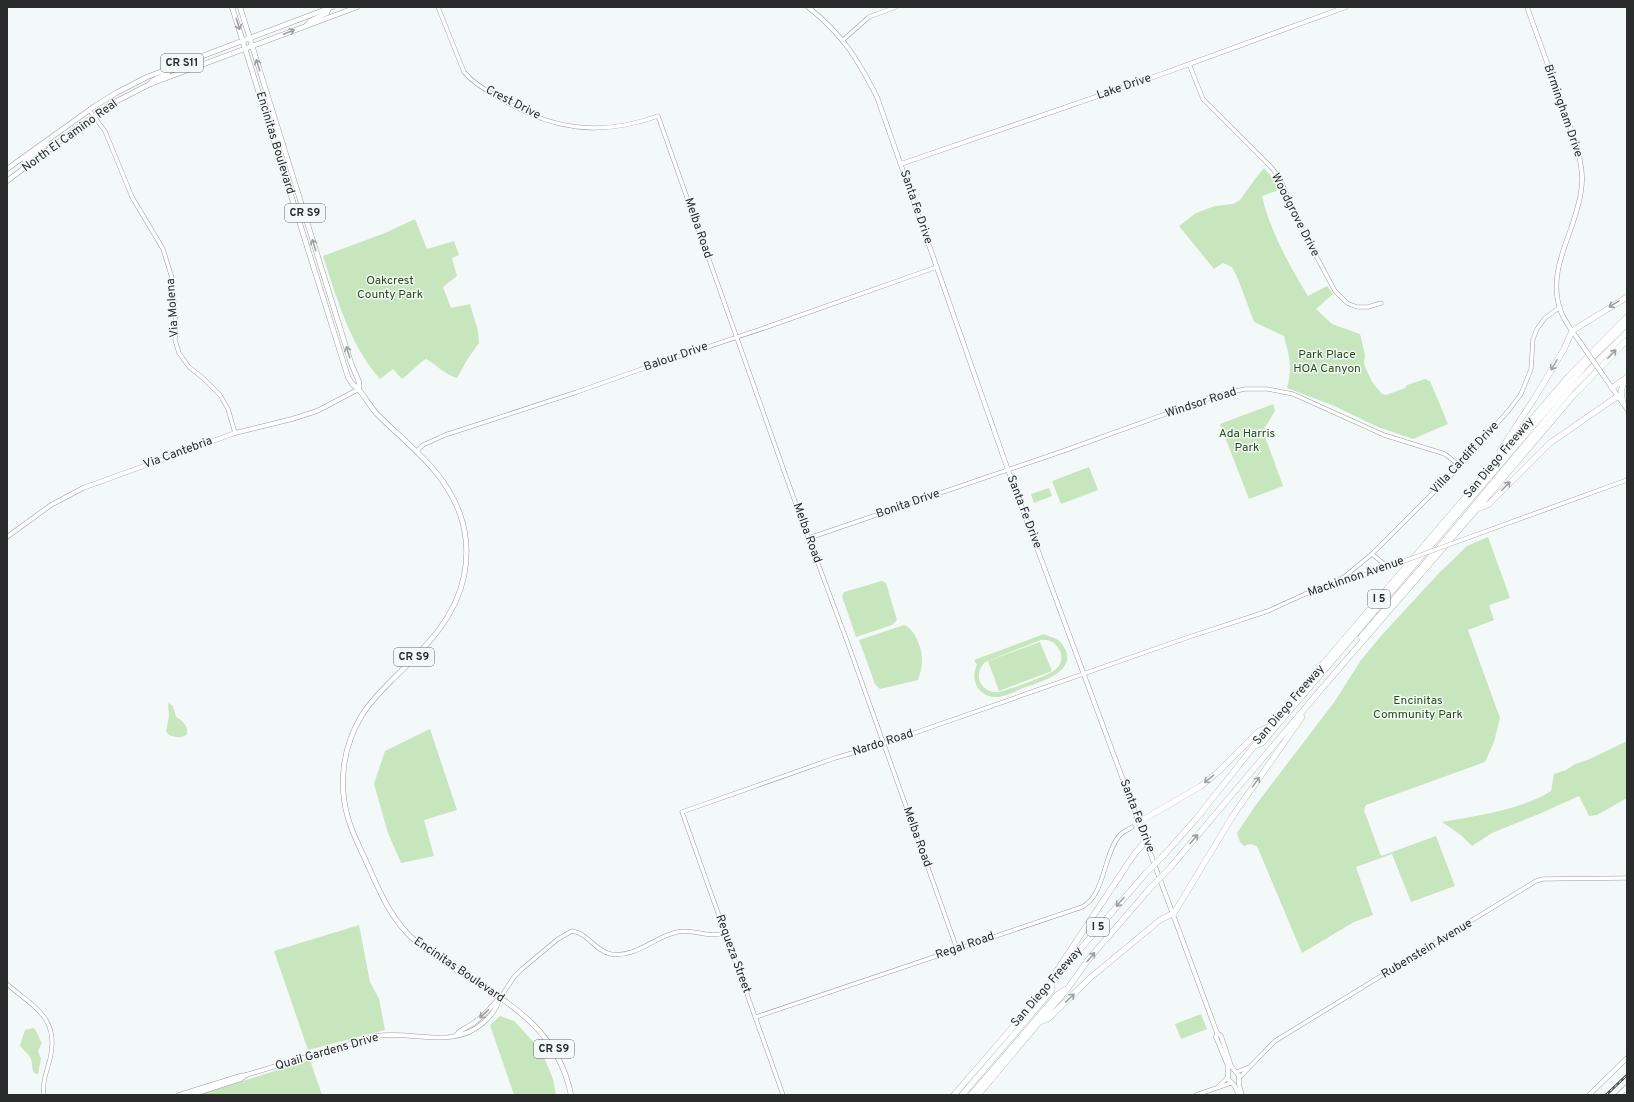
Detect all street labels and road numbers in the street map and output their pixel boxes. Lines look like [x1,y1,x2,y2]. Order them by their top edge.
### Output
road number: CR S11 [161,54,203,72]
street label: Birmingham Drive [1540,62,1586,160]
street label: Lake Drive [1095,70,1153,104]
street label: Crest Drive [483,82,543,124]
street label: Encinitas Boulevard [252,90,298,196]
street label: North El Camino Real [19,96,121,176]
street label: Santa Fe Drive [896,168,936,246]
street label: Woodgrove Drive [1267,170,1323,260]
street label: Melba Road [680,196,716,260]
road number: CR S9 [285,204,325,222]
street label: Via Molena [163,278,183,338]
street label: Balour Drive [642,339,710,375]
street label: Windsor Road [1163,384,1239,422]
street label: San Diego Freeway [1460,414,1538,502]
street label: Villa Cardiff Drive [1427,418,1503,498]
street label: Via Cantebria [141,433,215,473]
street label: Santa Fe Drive [1003,473,1045,551]
street label: Bonita Drive [874,486,942,522]
street label: Melba Road [789,501,825,565]
street label: Mackinnon Avenue [1306,553,1406,601]
road number: I 5 [1368,590,1390,608]
road number: CR S9 [394,648,434,666]
street label: San Diego Freeway [1250,661,1328,749]
street label: Nardo Road [851,726,915,760]
street label: Santa Fe Drive [1116,777,1158,855]
street label: Melba Road [899,805,935,869]
street label: Requeza Street [711,913,755,995]
street label: Rubenstein Avenue [1379,915,1475,983]
road number: I 5 [1087,918,1109,936]
street label: Regal Road [933,928,997,964]
street label: Encinitas Boulevard [410,934,508,1006]
street label: San Diego Freeway [1008,943,1086,1031]
street label: Quail Gardens Drive [273,1030,381,1074]
road number: CR S9 [534,1040,574,1058]

